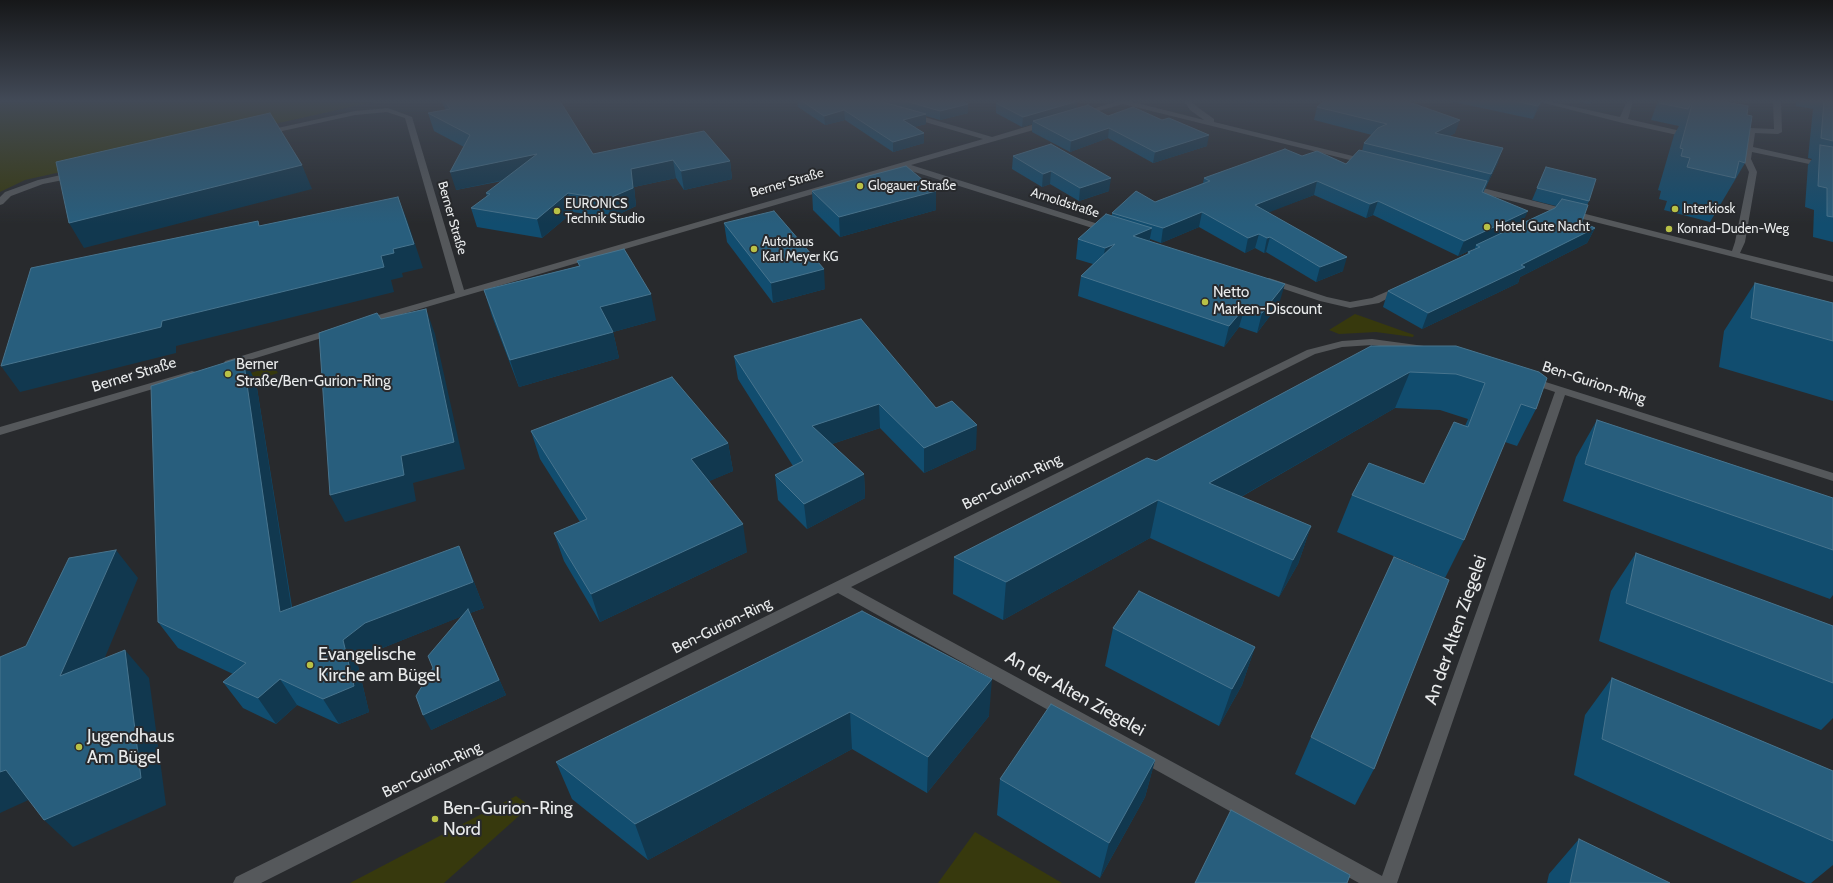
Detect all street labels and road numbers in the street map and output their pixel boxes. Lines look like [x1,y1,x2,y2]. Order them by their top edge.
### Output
street label: Berner Straße [749,165,825,201]
street label: Berner Straße [434,180,470,256]
street label: Arnoldstraße [1029,185,1101,221]
street label: Berner Straße [90,354,178,396]
street label: Ben-Gurion-Ring [1540,358,1648,408]
street label: Ben-Gurion-Ring [959,450,1065,514]
street label: An der Alten Ziegelei [1420,552,1492,708]
street label: Ben-Gurion-Ring [669,594,775,658]
street label: An der Alten Ziegelei [1001,647,1149,741]
street label: Ben-Gurion-Ring [379,738,485,802]

